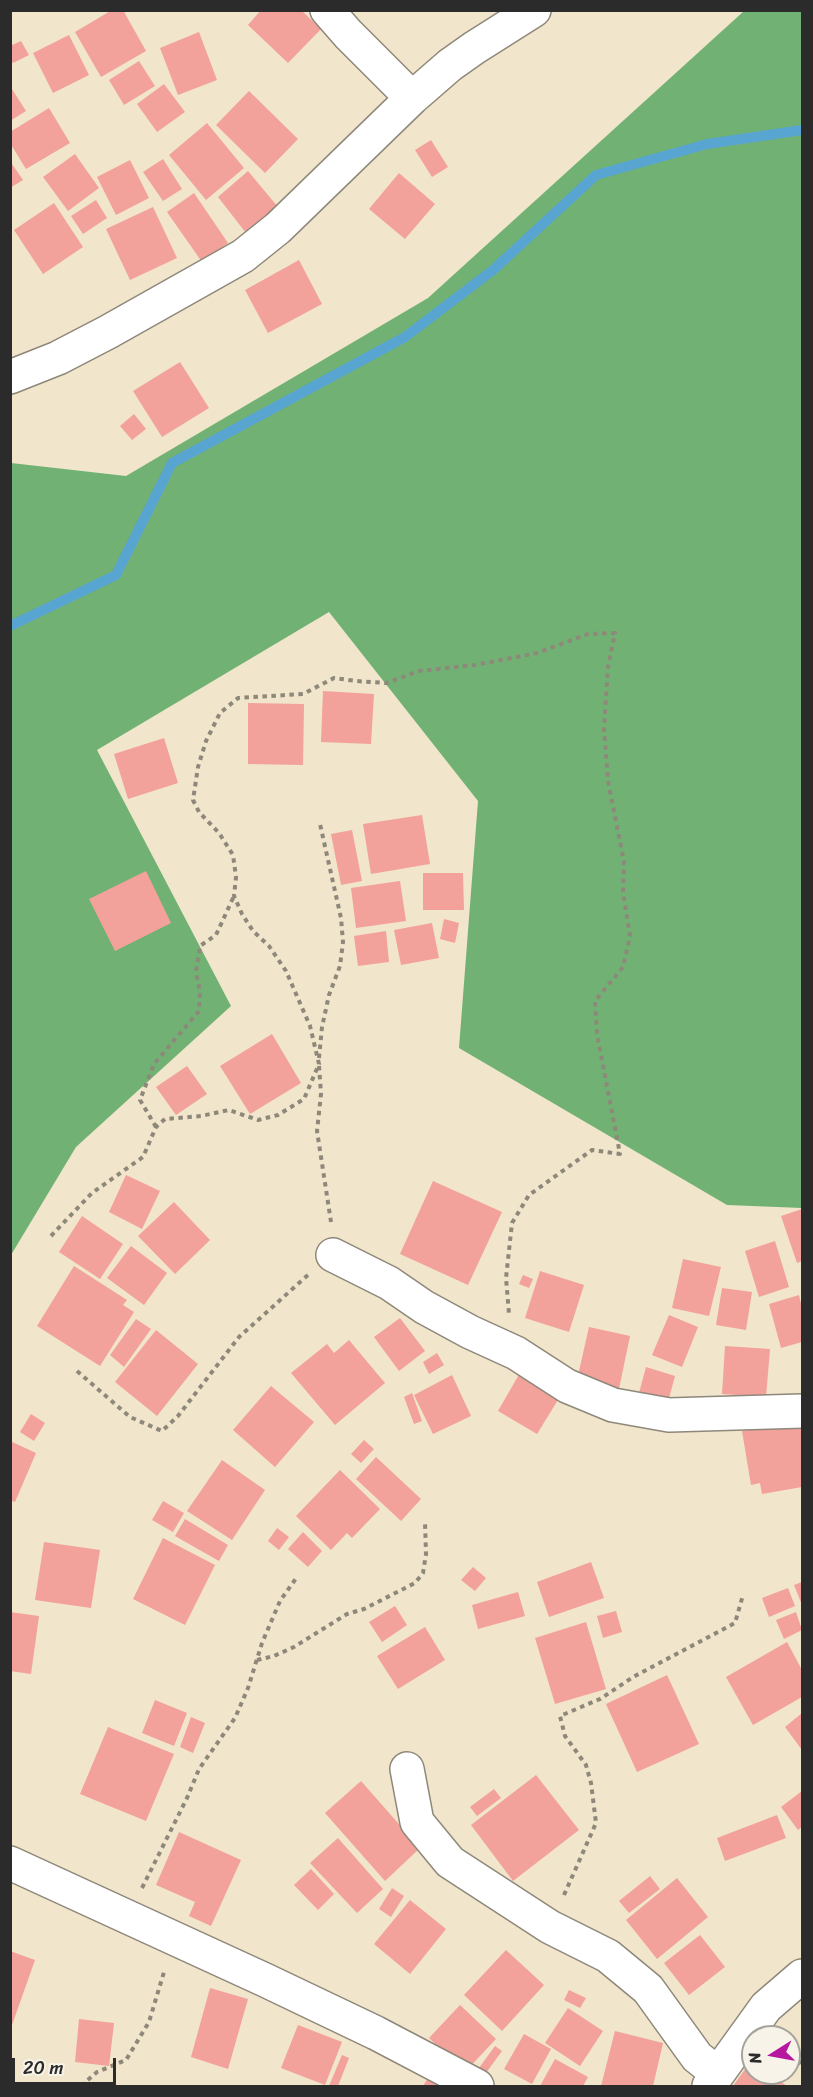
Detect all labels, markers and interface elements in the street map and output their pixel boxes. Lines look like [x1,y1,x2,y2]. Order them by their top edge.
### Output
north arrow [741,2025,801,2085]
scale bar [15,2046,118,2084]
text: N [740,2050,770,2066]
text: 20 m [23,2052,63,2084]

